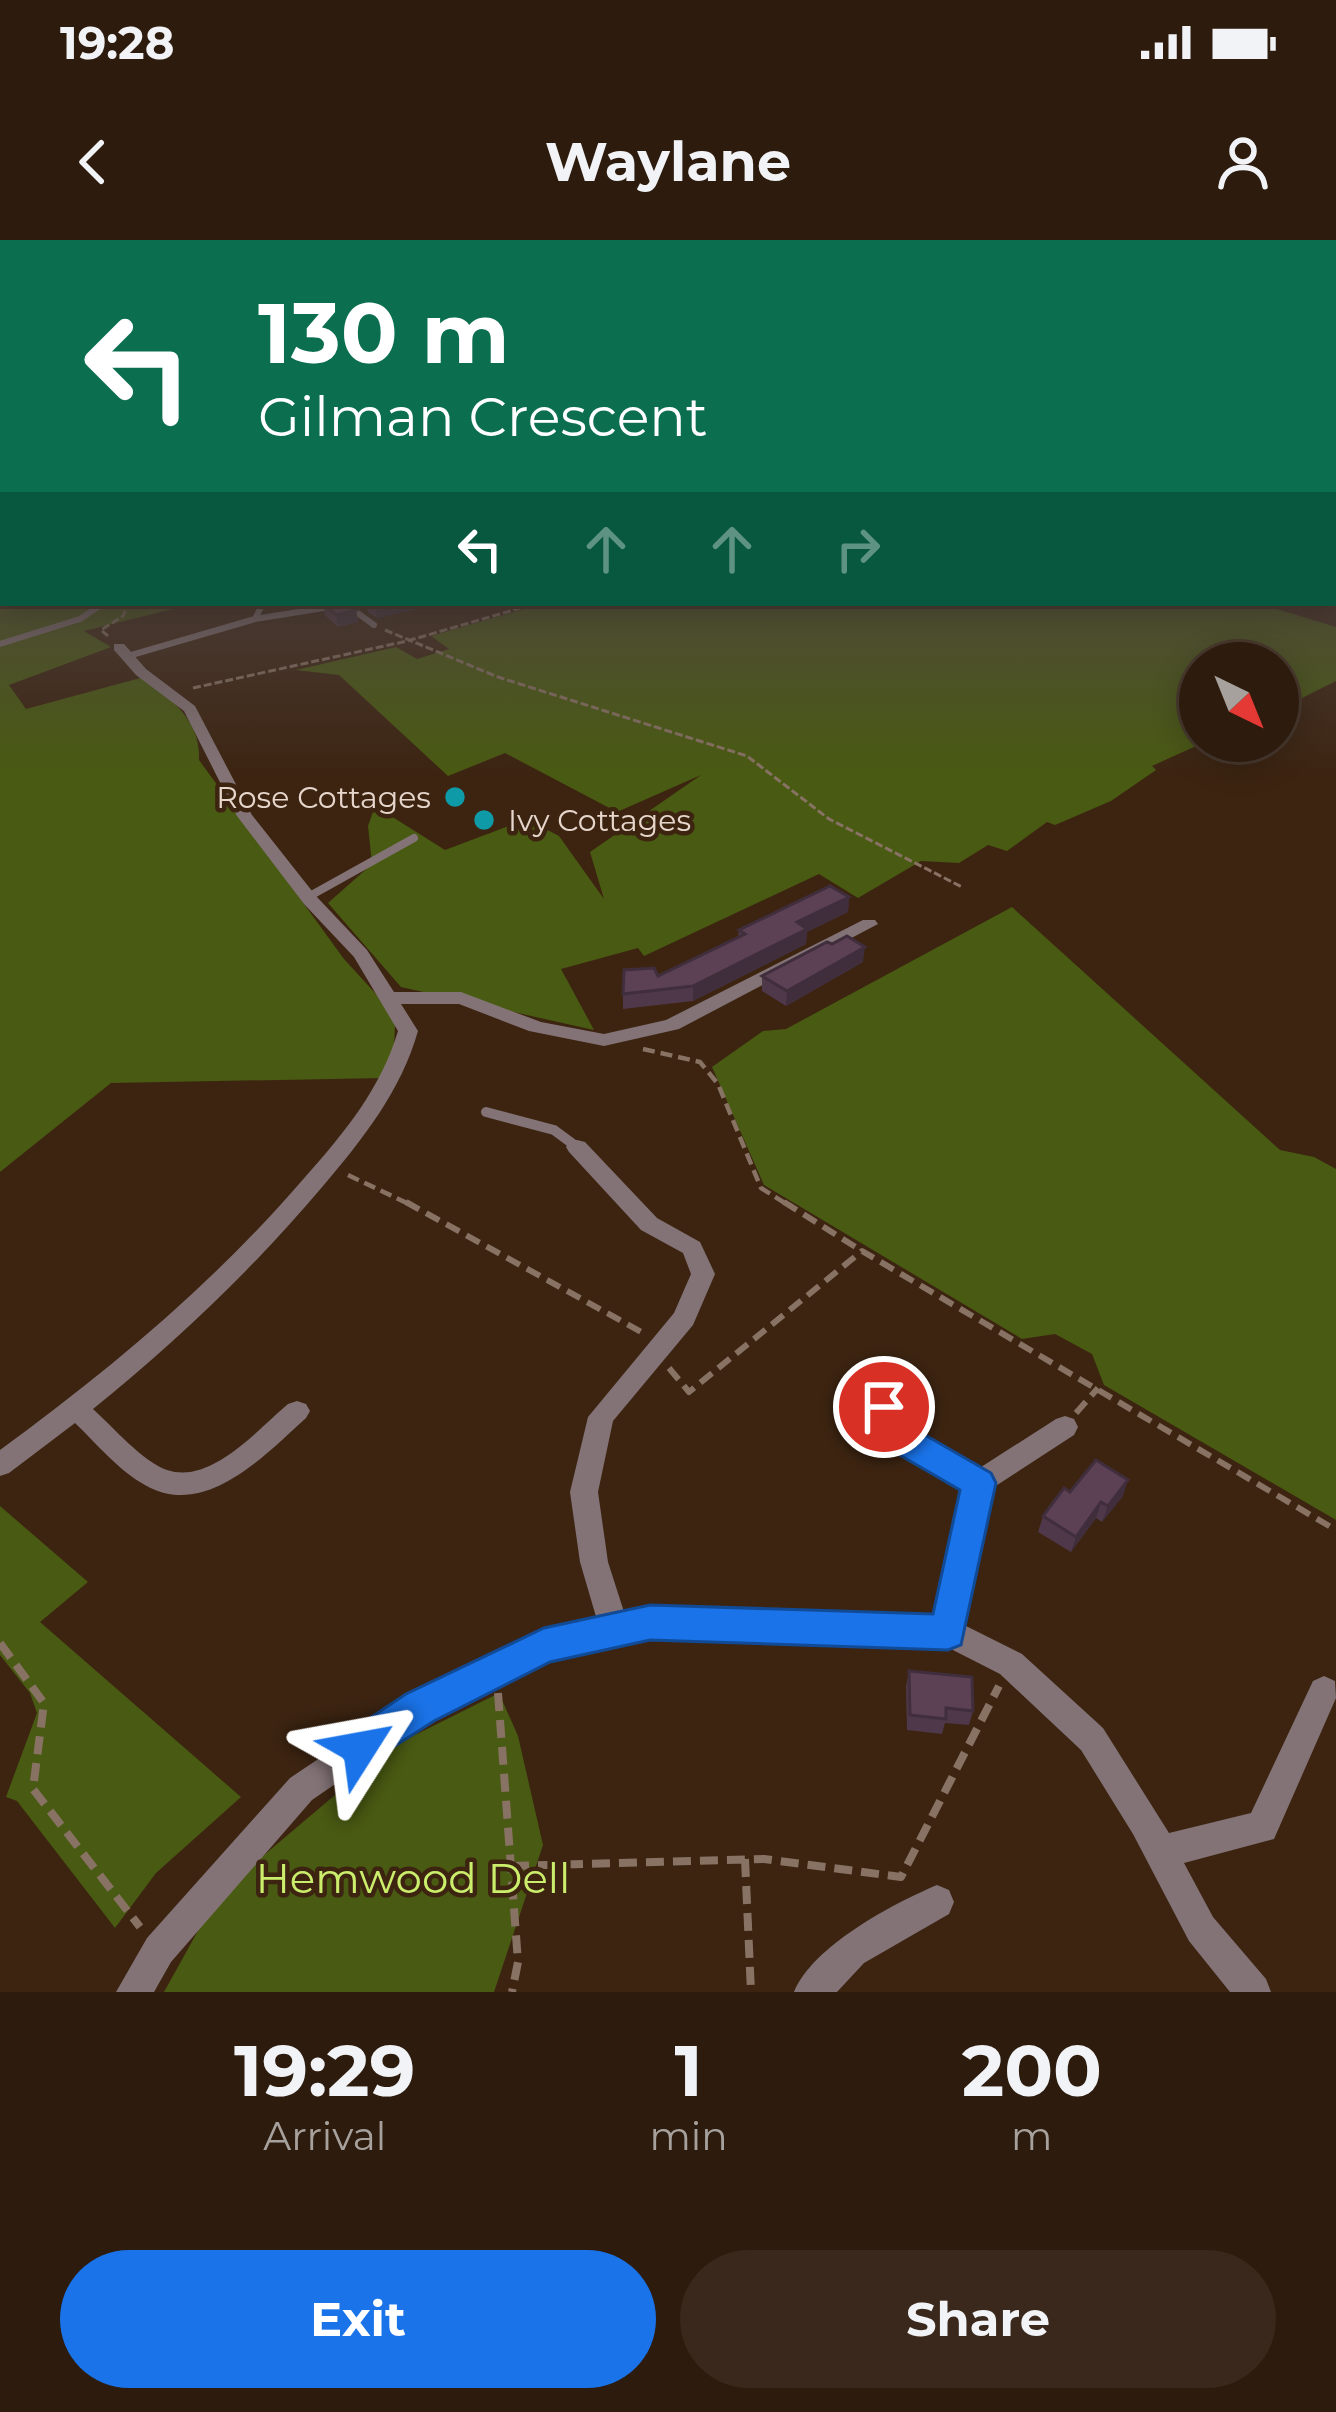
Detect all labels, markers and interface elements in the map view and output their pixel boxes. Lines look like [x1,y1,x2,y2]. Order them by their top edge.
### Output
text: 19:28 [60,15,174,70]
icon: back [60,129,126,195]
text: Waylane [545,129,791,195]
icon: person [1210,129,1276,195]
text: 130 m [258,282,510,384]
icon: left [60,288,216,444]
text: Gilman Crescent [258,384,708,450]
icon: left [447,516,513,582]
icon: ahead [573,516,639,582]
icon: ahead [699,516,765,582]
icon: right [825,516,891,582]
north arrow [1179,642,1299,762]
map controls [1179,642,1299,762]
place label: Rose Cottages [216,779,431,816]
marker: Rose Cottages [442,784,468,810]
place label: Ivy Cottages [508,802,691,839]
marker: Ivy Cottages [471,807,497,833]
pin [833,1356,935,1458]
icon: arrive [851,1374,917,1440]
position arrow [297,1685,423,1811]
park label: Hemwood Dell [256,1852,570,1904]
text: 19:29 [234,2026,415,2114]
text: 1 [674,2026,703,2114]
text: 200 [962,2026,1102,2114]
text: Arrival [263,2112,386,2160]
text: min [649,2112,728,2160]
text: m [1011,2112,1053,2160]
button: Exit [60,2250,656,2388]
button: Share [680,2250,1276,2388]

